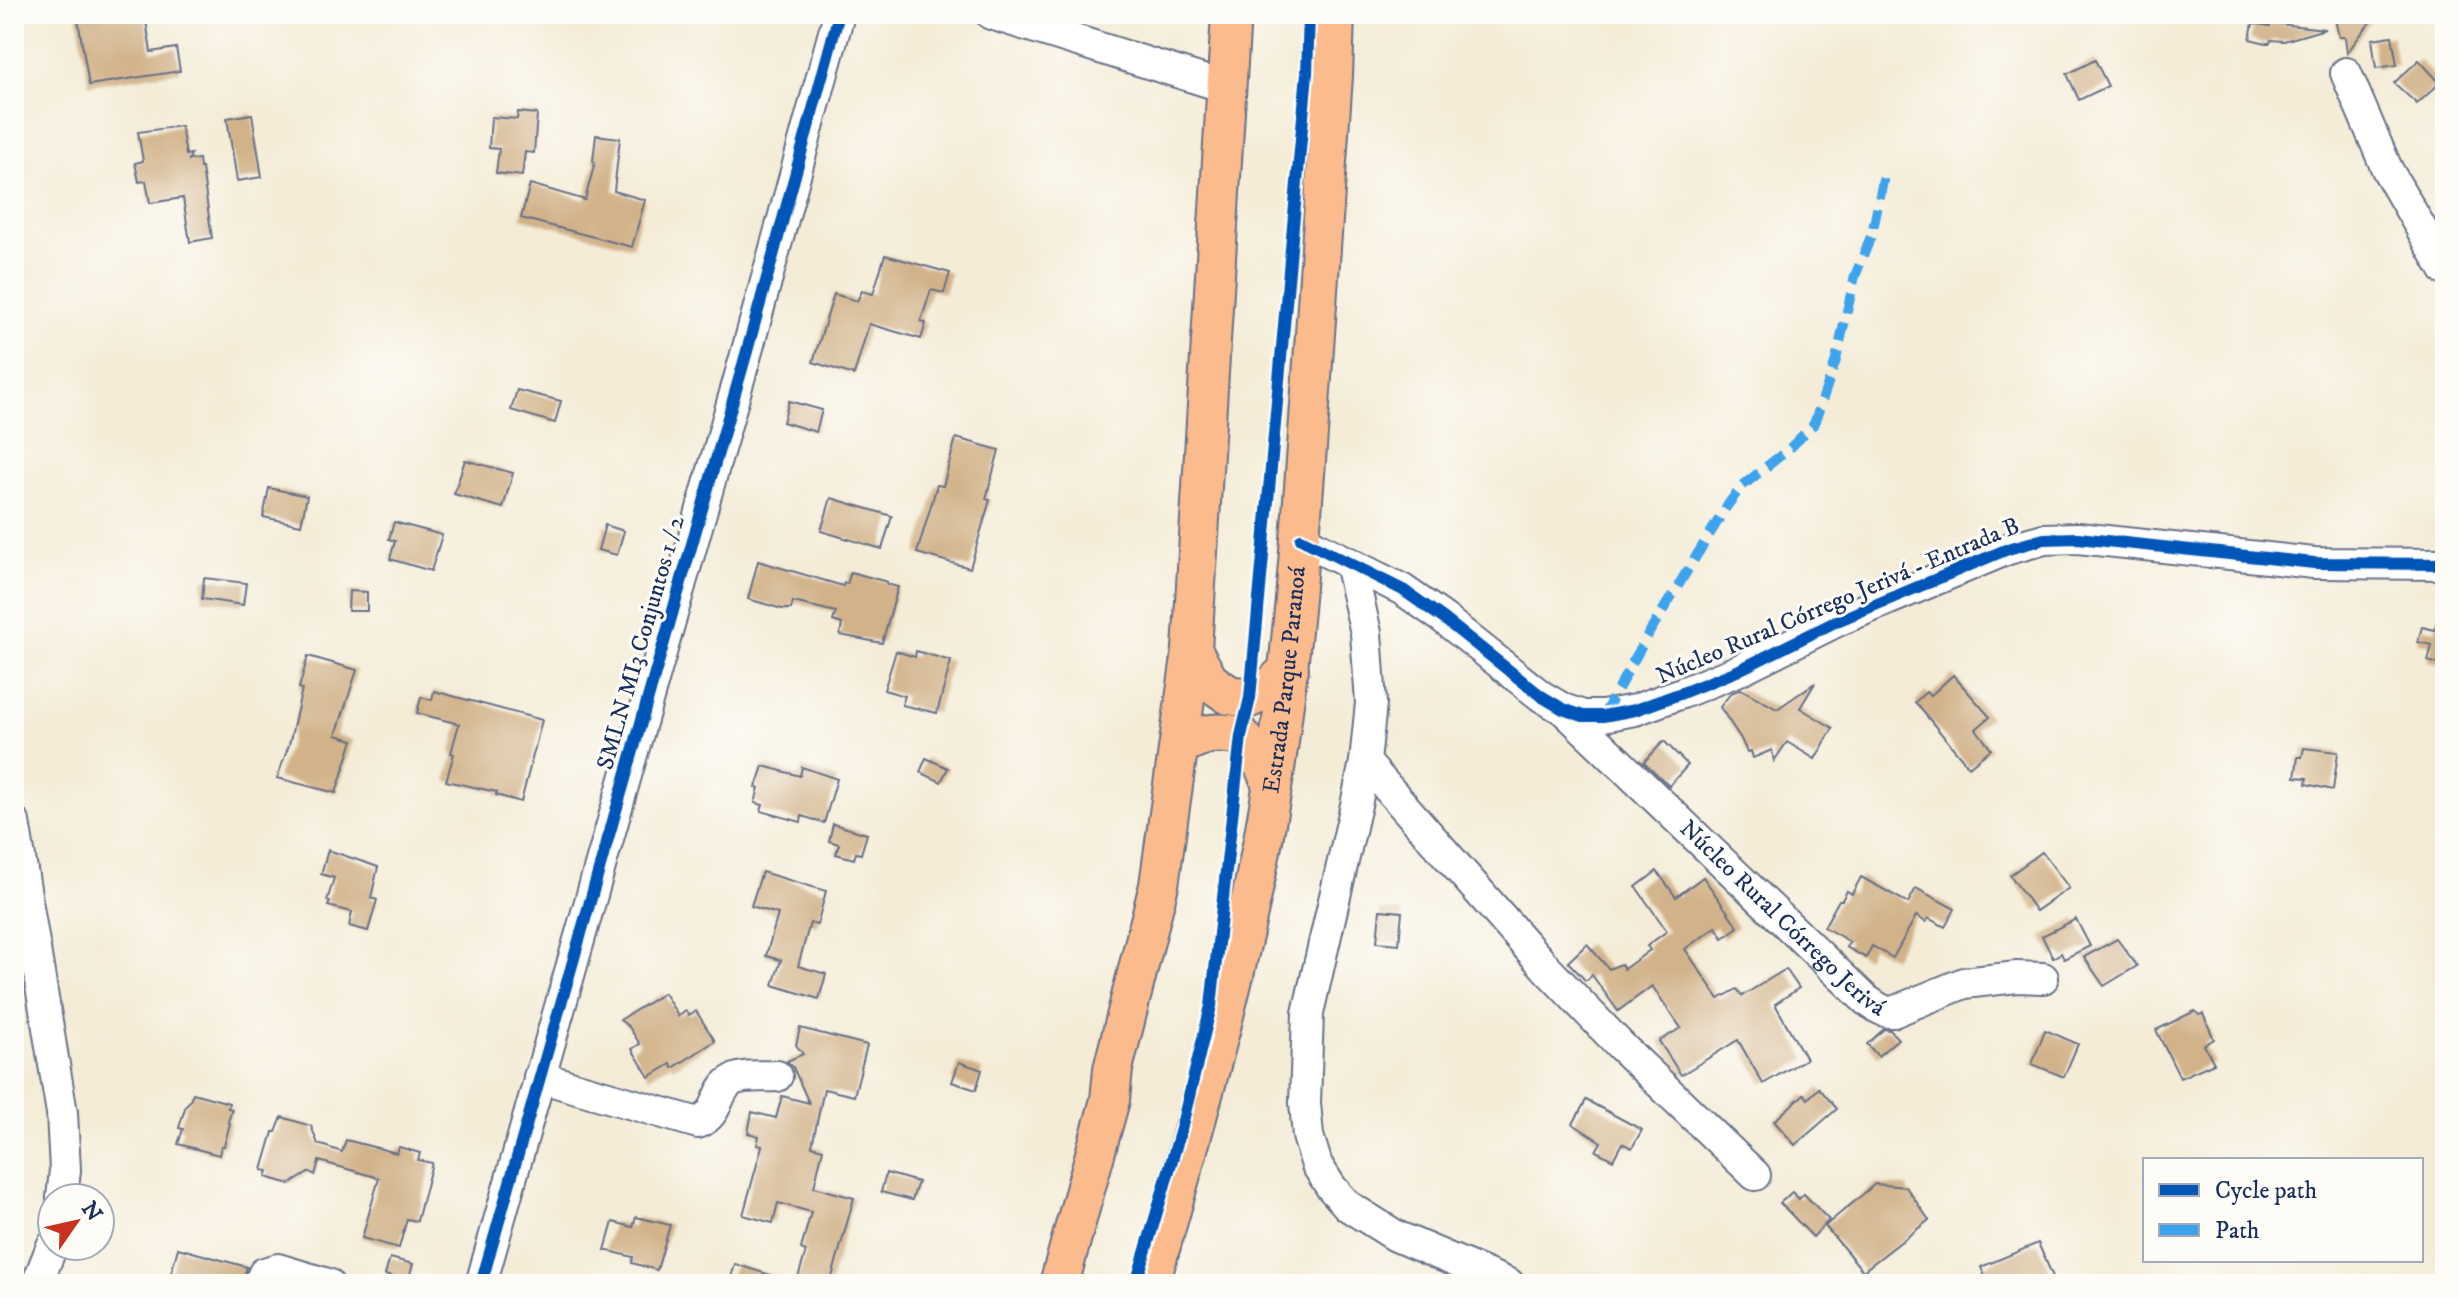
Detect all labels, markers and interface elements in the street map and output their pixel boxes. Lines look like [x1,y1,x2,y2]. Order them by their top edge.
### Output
street label: Núcleo Rural Córrego Jerivá - Entrada B [1652,511,2024,691]
street label: SMLN MI3 Conjuntos 1 / 2 [590,513,692,773]
street label: Estrada Parque Paranoá [1256,564,1313,796]
street label: Núcleo Rural Córrego Jerivá [1673,814,1891,1024]
legend [2143,1158,2423,1262]
text: Cycle path [2215,1176,2317,1206]
north arrow [36,1182,116,1262]
text: N [75,1197,108,1227]
text: Path [2215,1216,2260,1246]

